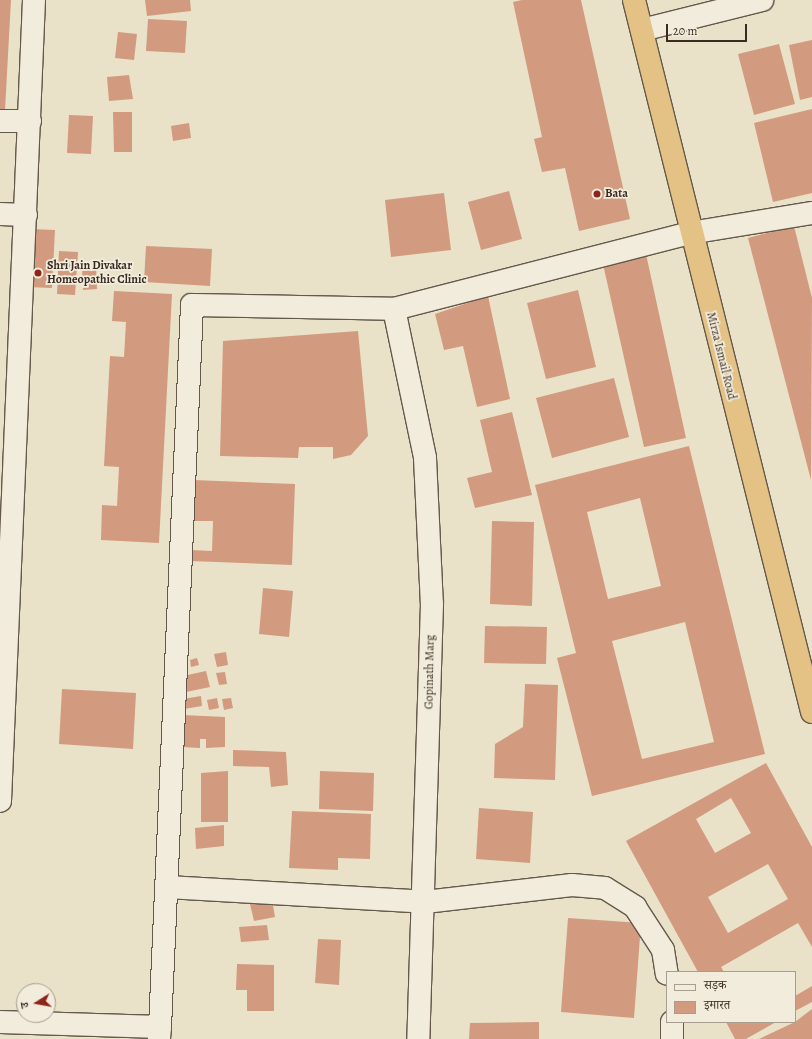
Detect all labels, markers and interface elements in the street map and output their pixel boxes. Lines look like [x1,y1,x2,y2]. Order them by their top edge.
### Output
scale bar [668,16,749,42]
text: 20 m [673,23,697,39]
place label: Bata [605,187,628,201]
marker: Bata [592,189,602,199]
place label: Shri Jain Divakar Homeopathic Clinic [47,259,147,287]
marker: Shri Jain Divakar Homeopathic Clinic [32,267,44,279]
street label: Mirza Ismail Road [703,311,739,401]
street label: Gopinath Marg [422,635,438,709]
legend [666,971,796,1023]
text: सड़क [704,977,727,993]
north arrow [16,983,56,1023]
text: इमारत [704,997,730,1013]
text: उ [17,1001,33,1009]

